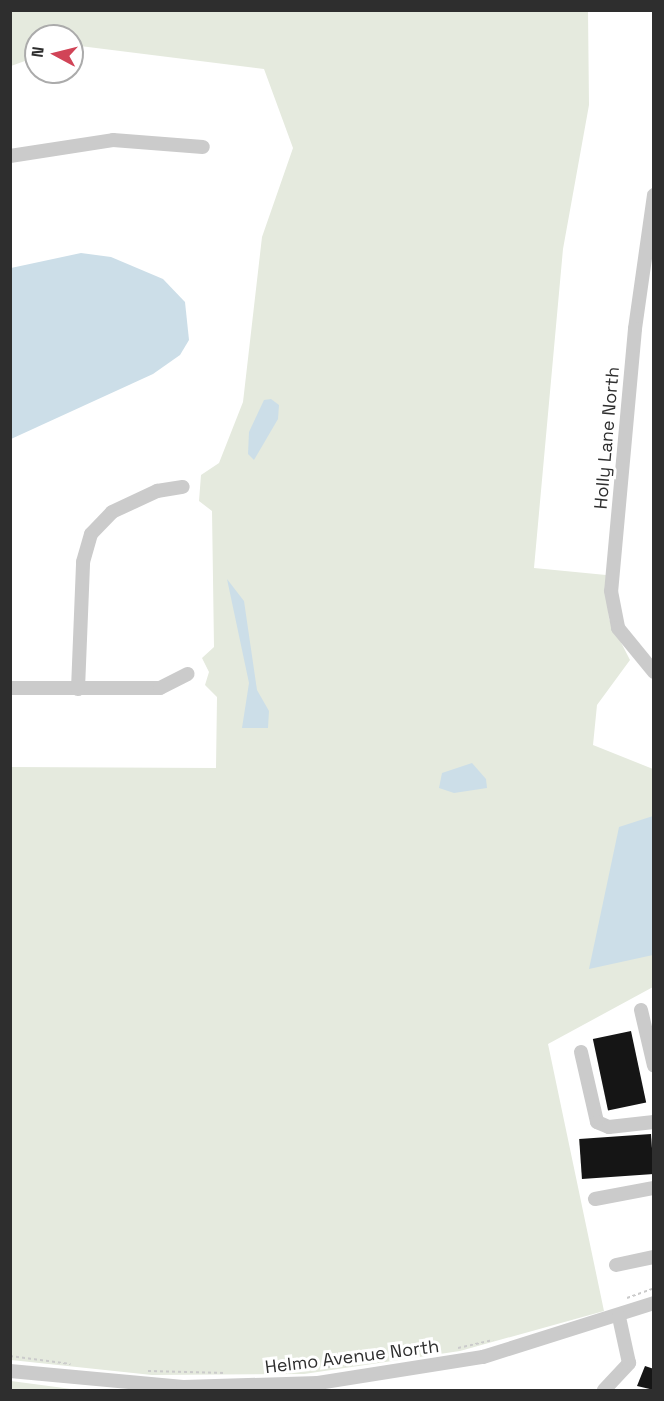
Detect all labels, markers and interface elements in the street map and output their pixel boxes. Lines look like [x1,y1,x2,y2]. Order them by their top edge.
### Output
north arrow [24,24,84,84]
text: N [27,45,49,59]
street label: Holly Lane North [590,366,624,510]
street label: Helmo Avenue North [264,1336,440,1378]

